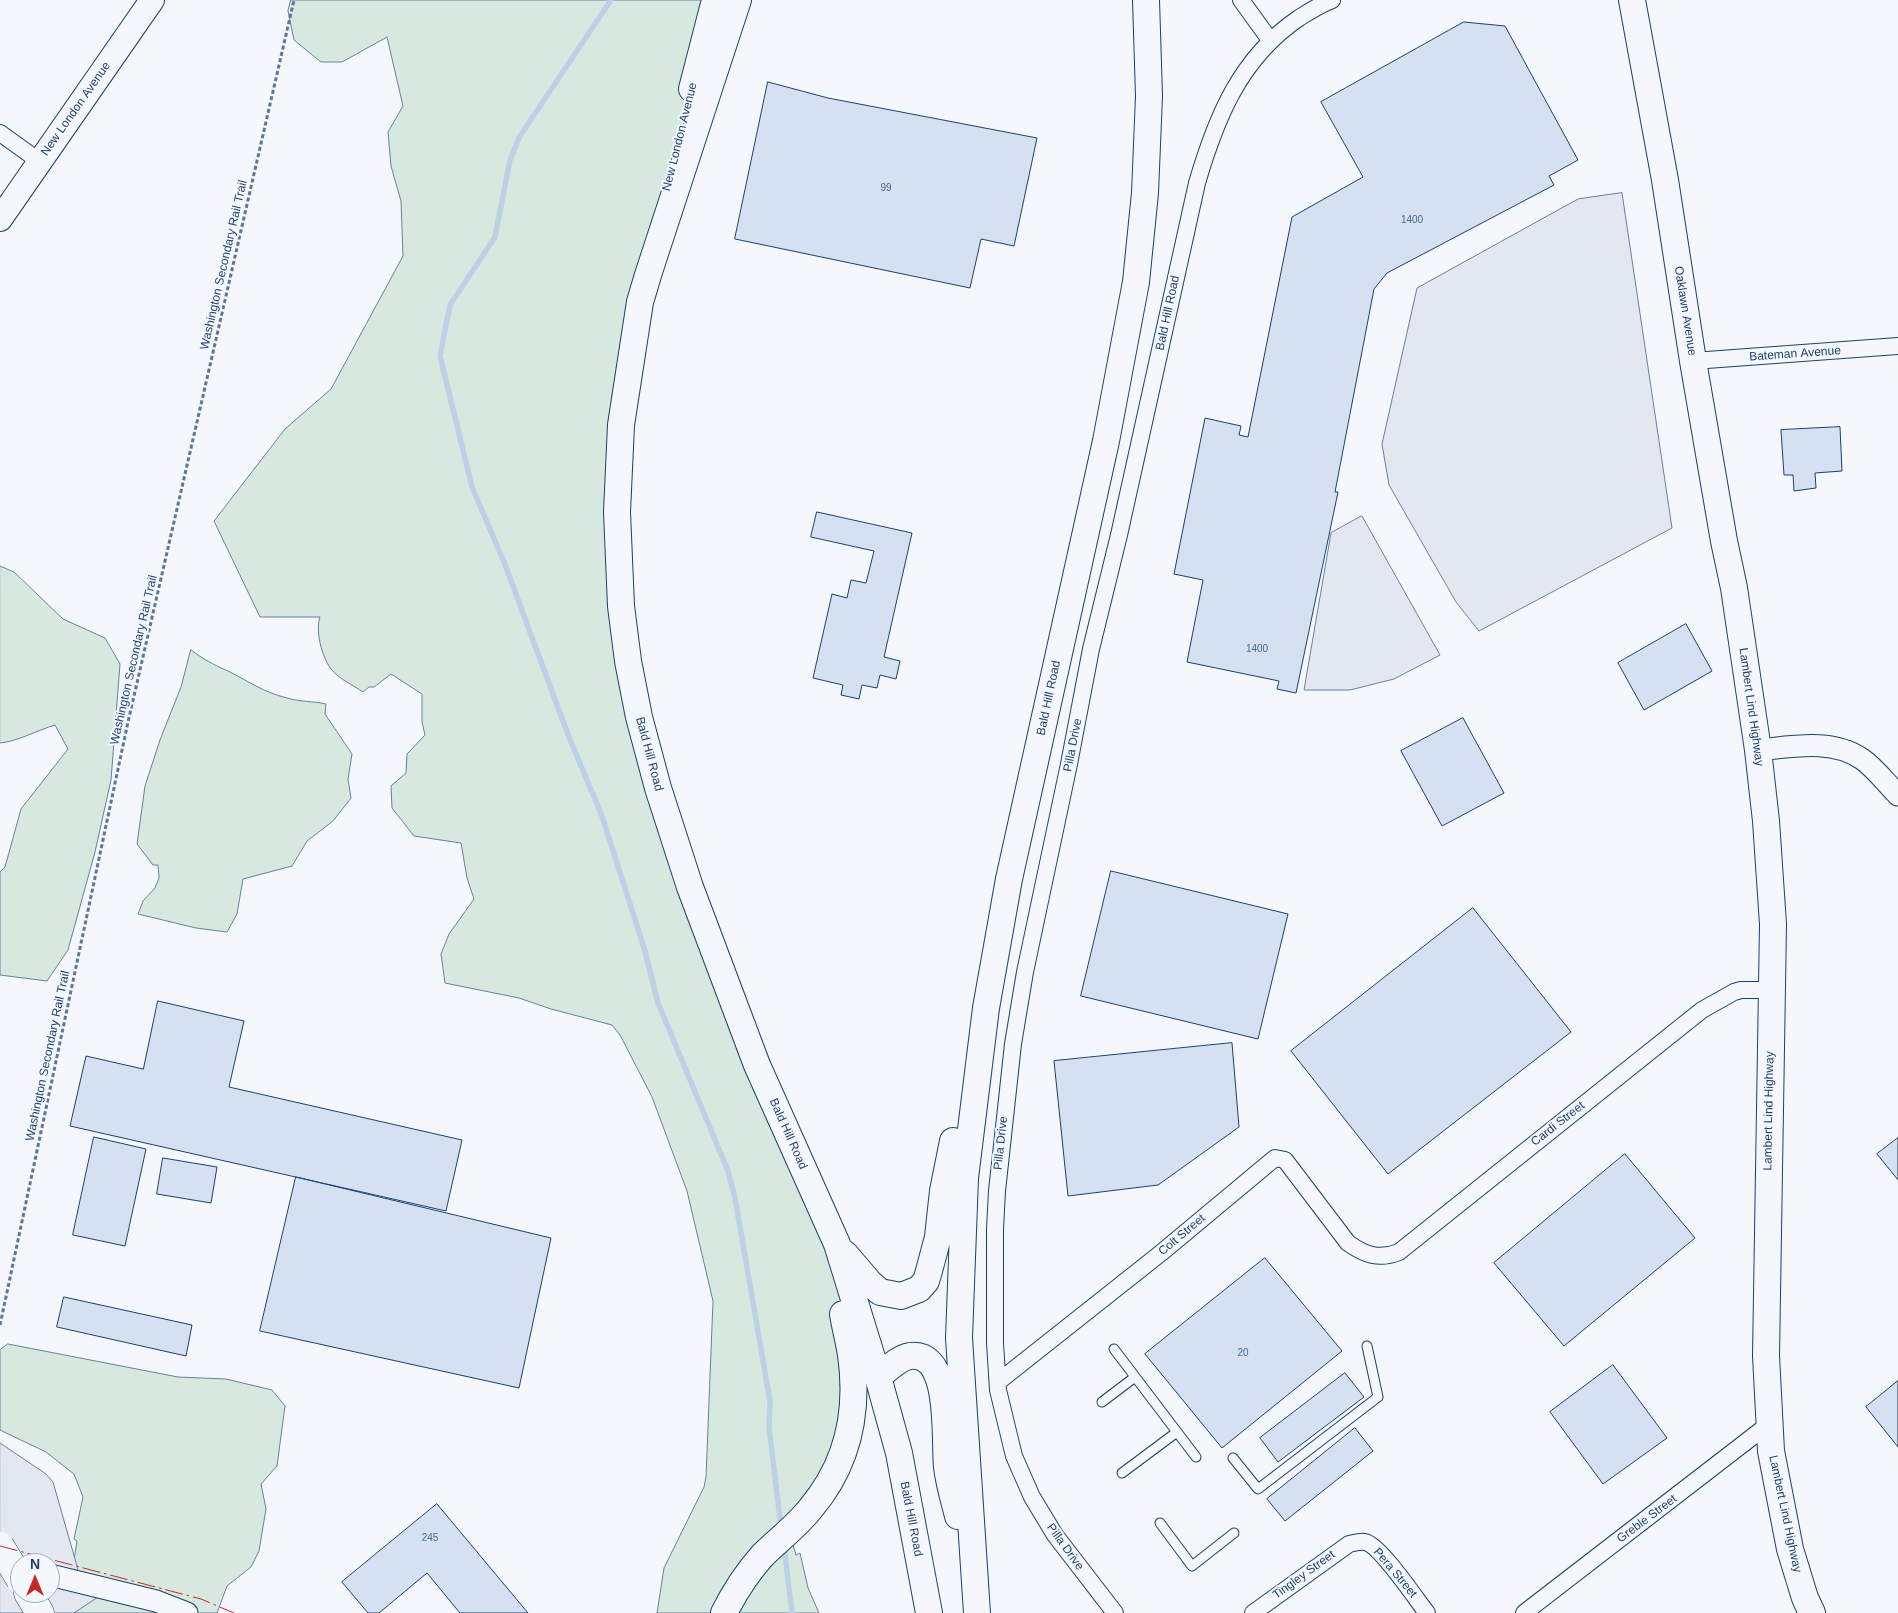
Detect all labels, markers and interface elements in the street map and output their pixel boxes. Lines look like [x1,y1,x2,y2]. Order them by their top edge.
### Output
street label: New London Avenue [38,59,114,159]
street label: New London Avenue [660,81,700,193]
street label: Washington Secondary Rail Trail [197,179,251,351]
house number: 99 [880,182,892,194]
house number: 1400 [1401,214,1423,226]
street label: Oaklawn Avenue [1671,265,1699,357]
street label: Bald Hill Road [1153,274,1183,352]
street label: Bateman Avenue [1749,344,1841,364]
street label: Washington Secondary Rail Trail [107,574,161,746]
house number: 1400 [1246,643,1268,655]
street label: Lambert Lind Highway [1736,647,1766,767]
street label: Bald Hill Road [1034,659,1064,737]
street label: Bald Hill Road [632,715,666,793]
street label: Pilla Drive [1061,717,1085,773]
street label: Washington Secondary Rail Trail [23,969,73,1143]
street label: Lambert Lind Highway [1761,1051,1777,1171]
street label: Bald Hill Road [766,1096,810,1172]
street label: Cardi Street [1528,1099,1588,1149]
street label: Pilla Drive [991,1115,1011,1171]
street label: Colt Street [1156,1211,1208,1259]
house number: 20 [1237,1347,1249,1359]
street label: Lambert Lind Highway [1766,1454,1804,1574]
street label: Bald Hill Road [897,1480,925,1558]
street label: Greble Street [1614,1492,1680,1546]
street label: Pilla Drive [1043,1521,1087,1573]
house number: 245 [422,1532,438,1544]
street label: Pera Street [1370,1545,1420,1601]
street label: Tingley Street [1270,1548,1338,1602]
north arrow [10,1553,60,1603]
text: N [30,1556,40,1572]

